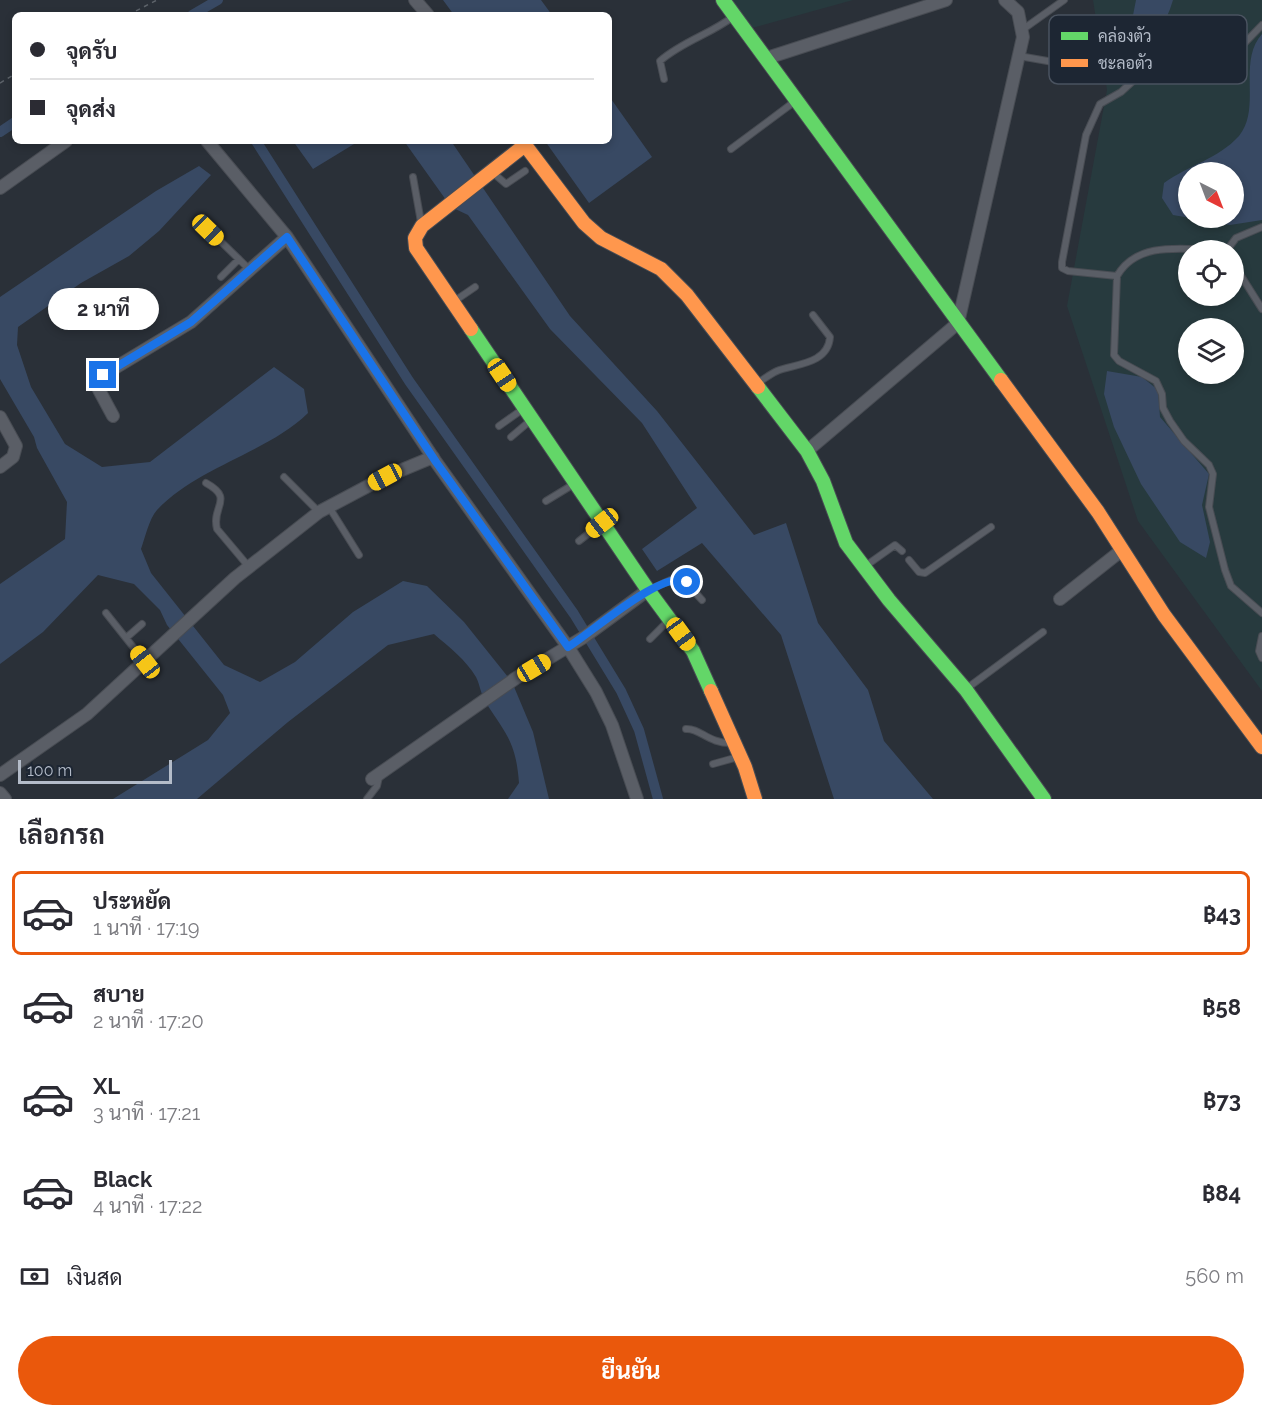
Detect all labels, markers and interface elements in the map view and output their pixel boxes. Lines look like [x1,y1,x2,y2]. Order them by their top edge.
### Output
legend [1049,15,1247,84]
text: คล่องตัว [1098,26,1152,46]
text: จุดรับ [66,38,117,64]
text: ชะลอตัว [1098,53,1153,73]
text: จุดส่ง [66,96,116,122]
north arrow [1178,162,1244,228]
map controls [1178,162,1244,384]
car [189,211,227,249]
button: locate [1178,240,1244,306]
callout: 2 นาที [48,288,158,330]
text: 2 นาที [77,297,130,321]
button: layers [1178,318,1244,384]
car [484,355,520,395]
route end [89,361,116,388]
car [365,461,405,493]
car [582,505,622,541]
route start [673,568,700,595]
car [663,614,699,654]
car [127,642,163,682]
car [514,651,554,685]
scale bar [18,757,172,784]
text: 100 m [27,761,72,780]
text: เลือกรถ [18,819,105,850]
icon: car [21,886,75,940]
text: ประหยัด [93,888,171,914]
text: ฿43 [1203,901,1241,927]
text: 1 นาที · 17:19 [93,916,199,940]
icon: car [21,979,75,1033]
text: สบาย [93,981,145,1007]
text: ฿58 [1202,994,1241,1020]
text: 2 นาที · 17:20 [93,1009,204,1033]
icon: car [21,1072,75,1126]
text: XL [93,1073,120,1099]
text: ฿73 [1203,1087,1241,1113]
text: 3 นาที · 17:21 [93,1101,200,1125]
icon: car [21,1165,75,1219]
text: Black [93,1166,152,1192]
text: ฿84 [1202,1180,1241,1206]
text: 4 นาที · 17:22 [93,1194,202,1218]
icon: cash [18,1260,51,1293]
text: เงินสด [66,1264,123,1290]
text: 560 m [1185,1264,1244,1288]
button: ยืนยัน [18,1336,1244,1405]

